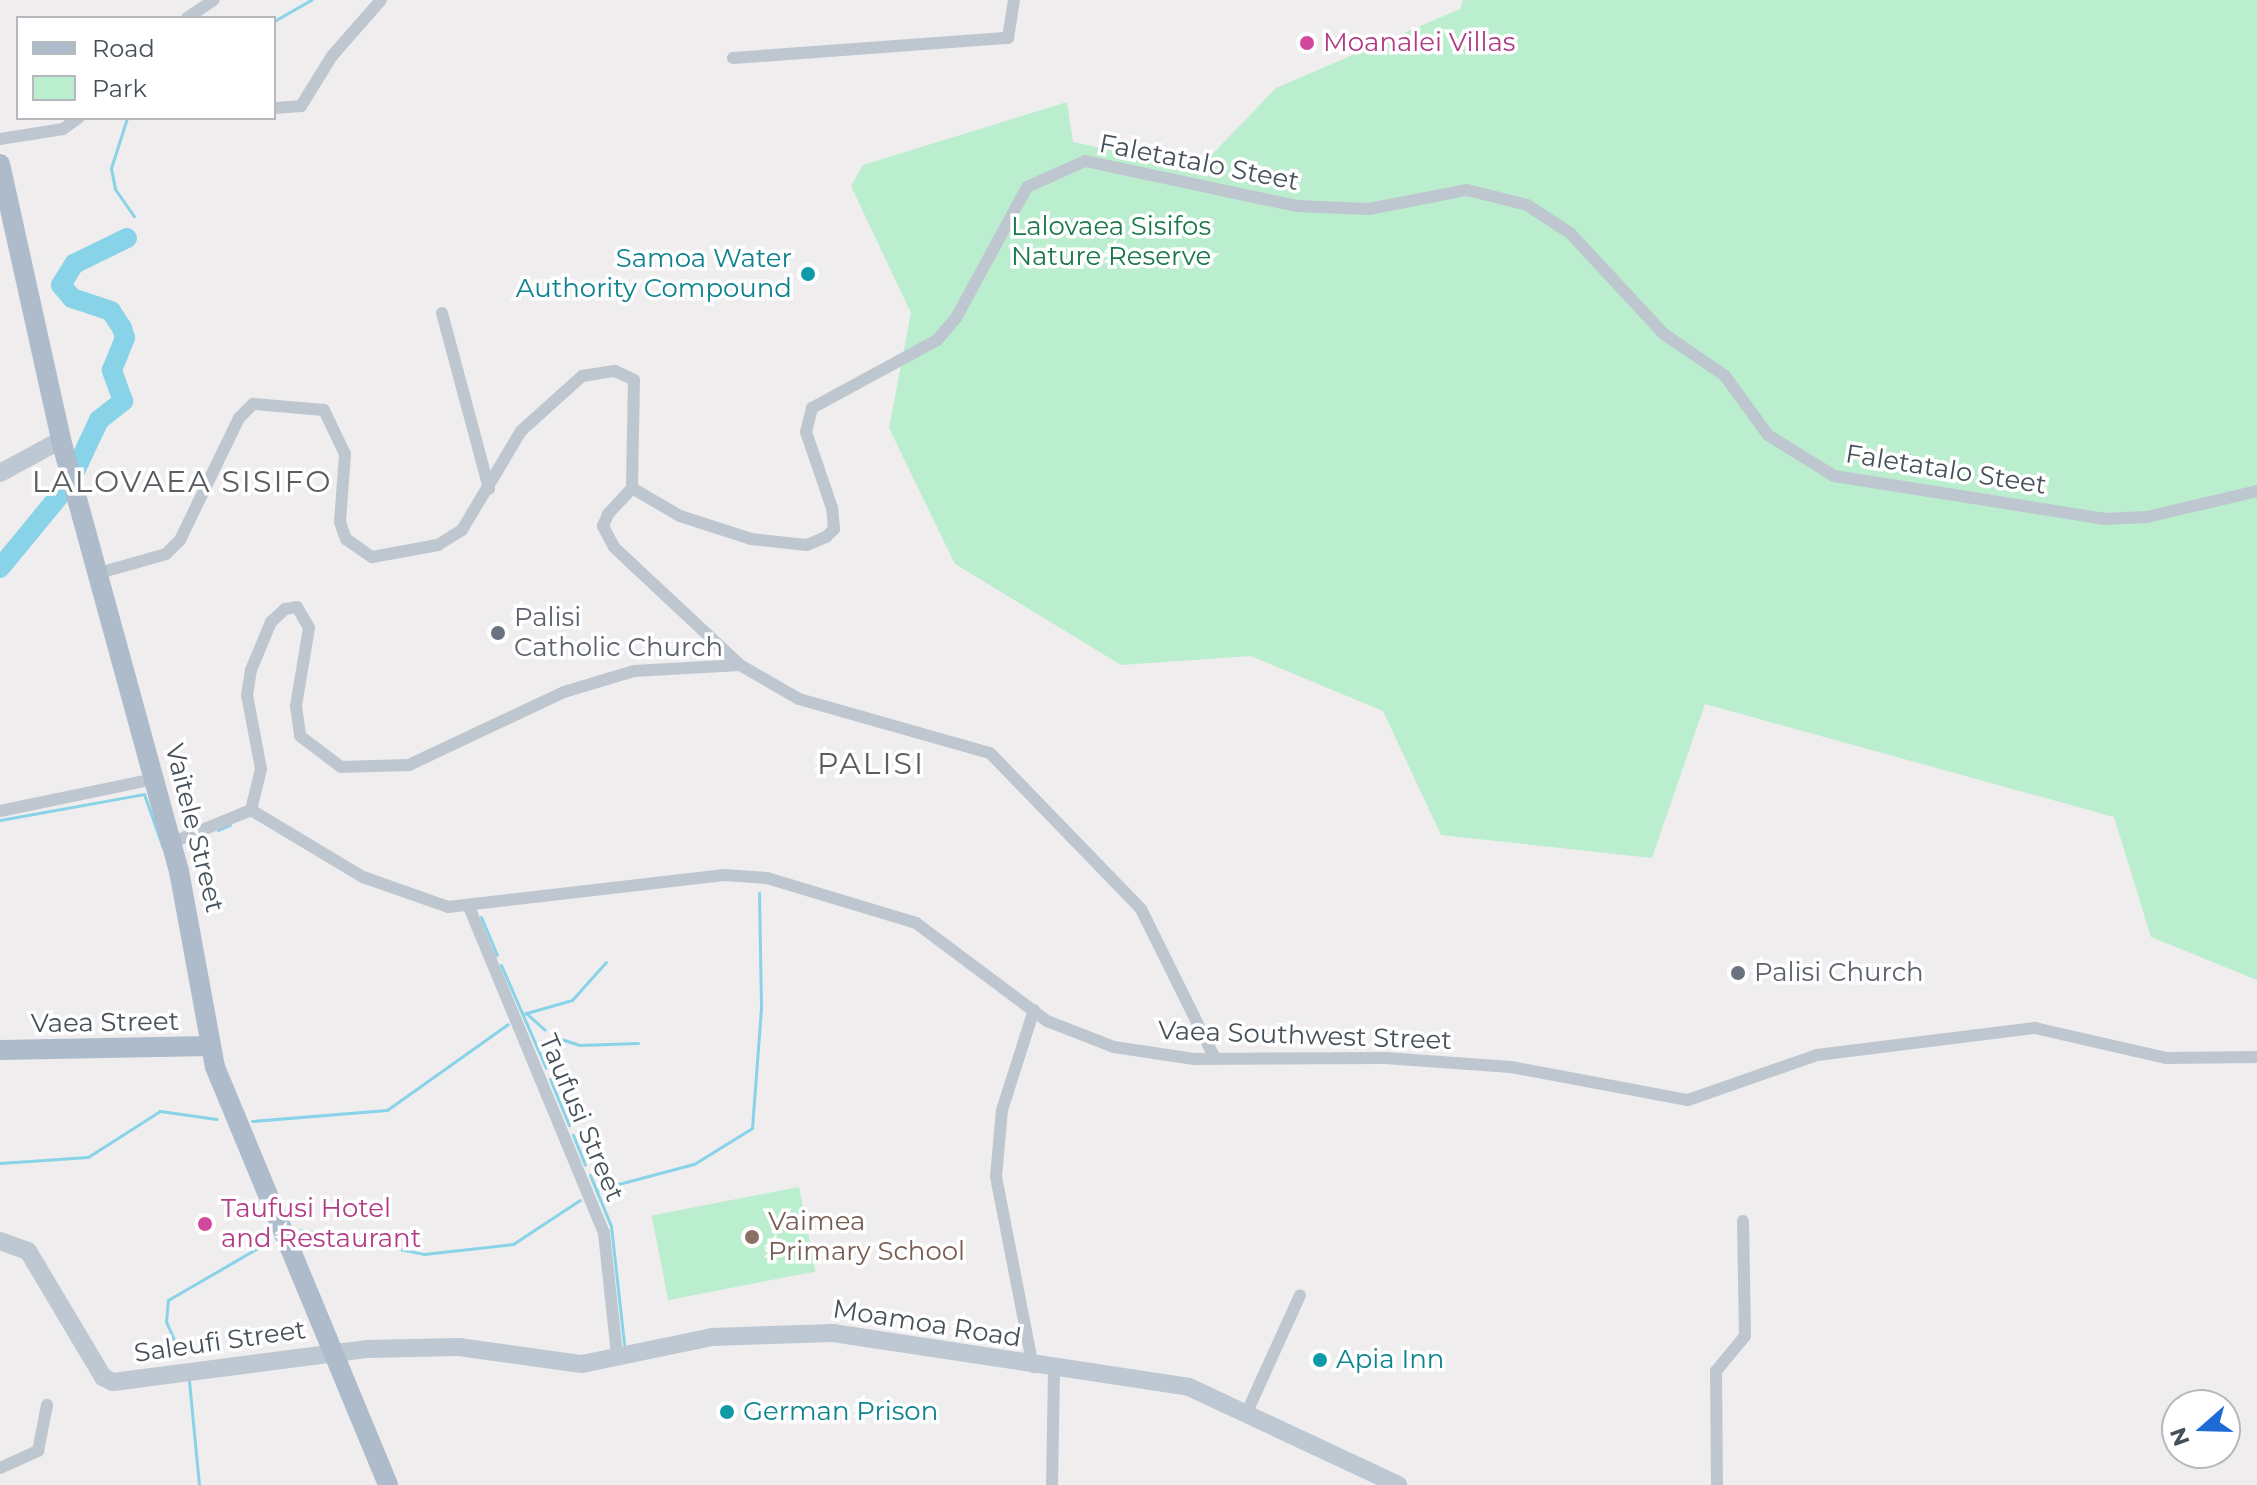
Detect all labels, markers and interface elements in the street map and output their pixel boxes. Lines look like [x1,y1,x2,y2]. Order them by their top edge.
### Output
legend [16,16,276,120]
place label: Moanalei Villas [1323,27,1516,59]
text: Road [92,34,155,63]
marker: Moanalei Villas [1298,34,1316,52]
text: Park [92,74,147,103]
street label: Faletatalo Steet [1096,128,1302,198]
park label: Lalovaea Sisifos Nature Reserve [1011,211,1211,272]
place label: Samoa Water Authority Compound [516,243,792,304]
marker: Samoa Water Authority Compound [799,265,817,283]
street label: Faletatalo Steet [1843,439,2049,501]
district label: LALOVAEA SISIFO [32,464,332,500]
place label: Palisi Catholic Church [514,602,723,664]
marker: Palisi Catholic Church [489,624,507,642]
street label: Vaitele Street [158,740,230,916]
district label: PALISI [817,746,925,782]
place label: Palisi Church [1754,957,1924,989]
marker: Palisi Church [1729,964,1747,982]
street label: Vaea Street [31,1006,179,1040]
street label: Vaea Southwest Street [1158,1015,1452,1057]
street label: Taufusi Street [532,1030,630,1206]
place label: Taufusi Hotel and Restaurant [221,1193,421,1254]
place label: Vaimea Primary School [768,1206,965,1268]
marker: Taufusi Hotel and Restaurant [196,1215,214,1233]
marker: Vaimea Primary School [743,1228,761,1246]
street label: Moamoa Road [831,1294,1023,1354]
street label: Saleufi Street [132,1315,308,1369]
place label: Apia Inn [1336,1344,1444,1376]
marker: Apia Inn [1311,1351,1329,1369]
north arrow [2161,1389,2241,1469]
place label: German Prison [743,1396,938,1428]
marker: German Prison [718,1403,736,1421]
text: N [2164,1424,2196,1450]

